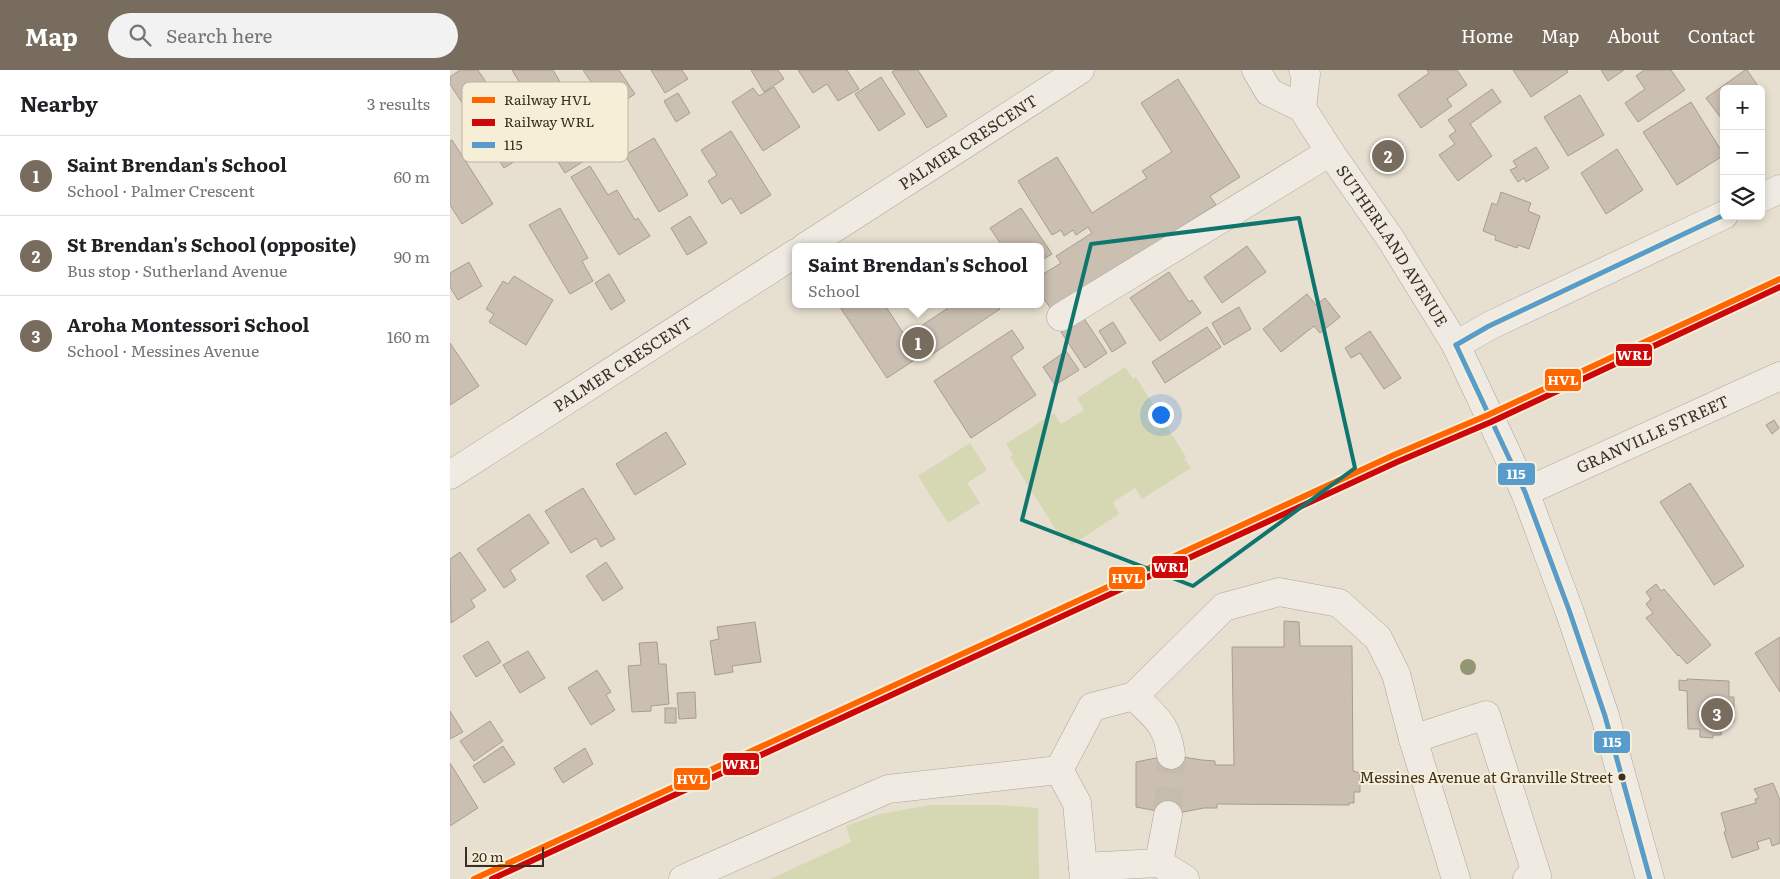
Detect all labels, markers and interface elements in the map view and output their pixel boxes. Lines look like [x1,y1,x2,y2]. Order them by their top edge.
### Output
search box [108,13,458,58]
text: Map [25,18,78,53]
icon: search [126,21,154,49]
text: Search here [166,21,272,49]
text: Home [1461,22,1513,49]
text: Map [1541,22,1579,49]
text: About [1607,22,1660,49]
text: Contact [1688,22,1755,49]
legend [462,82,628,162]
map controls [1720,85,1765,220]
button: + [1720,85,1765,130]
text: Nearby [20,87,98,118]
street label: PALMER CRESCENT [894,87,1042,195]
text: Railway HVL [504,89,591,109]
text: 3 results [367,91,430,115]
text: Railway WRL [504,111,595,131]
button: − [1720,130,1765,175]
text: 115 [504,134,523,154]
pin: 2 [1372,137,1404,175]
text: Saint Brendan's School [67,150,287,178]
street label: SUTHERLAND AVENUE [1331,159,1455,331]
text: 1 [33,164,39,188]
text: 60 m [393,164,430,188]
button: layers [1720,175,1765,220]
text: School · Palmer Crescent [67,178,255,202]
text: St Brendan's School (opposite) [67,230,357,258]
popup [792,243,1044,308]
text: 2 [32,244,40,268]
text: 90 m [394,244,430,268]
text: Saint Brendan's School [808,250,1028,278]
text: Bus stop · Sutherland Avenue [67,258,287,282]
text: School [808,278,860,302]
text: Aroha Montessori School [67,310,309,338]
street label: PALMER CRESCENT [548,310,696,417]
text: 3 [32,324,40,348]
text: 160 m [387,324,430,348]
pin: 1 [902,324,934,362]
text: School · Messines Avenue [67,338,259,362]
line badge: WRL [1615,343,1653,367]
text: WRL [1616,344,1652,364]
line badge: HVL [1544,368,1582,392]
text: HVL [1547,369,1579,389]
street label: GRANVILLE STREET [1572,388,1732,478]
your location [1148,402,1174,428]
line badge: 115 [1497,462,1536,486]
text: 115 [1506,463,1526,483]
line badge: WRL [1151,555,1189,579]
text: WRL [1152,556,1188,576]
line badge: HVL [1108,566,1146,590]
text: HVL [1111,567,1143,587]
pin: 3 [1701,695,1733,733]
line badge: 115 [1593,730,1631,754]
text: 115 [1602,731,1622,751]
line badge: WRL [722,752,760,776]
text: WRL [723,753,759,773]
place label: Messines Avenue at Granville Street [1359,765,1613,788]
line badge: HVL [673,767,711,791]
text: HVL [676,768,708,788]
marker: Messines Avenue at Granville Street [1617,772,1627,782]
scale bar [465,844,544,867]
text: 20 m [472,846,504,866]

